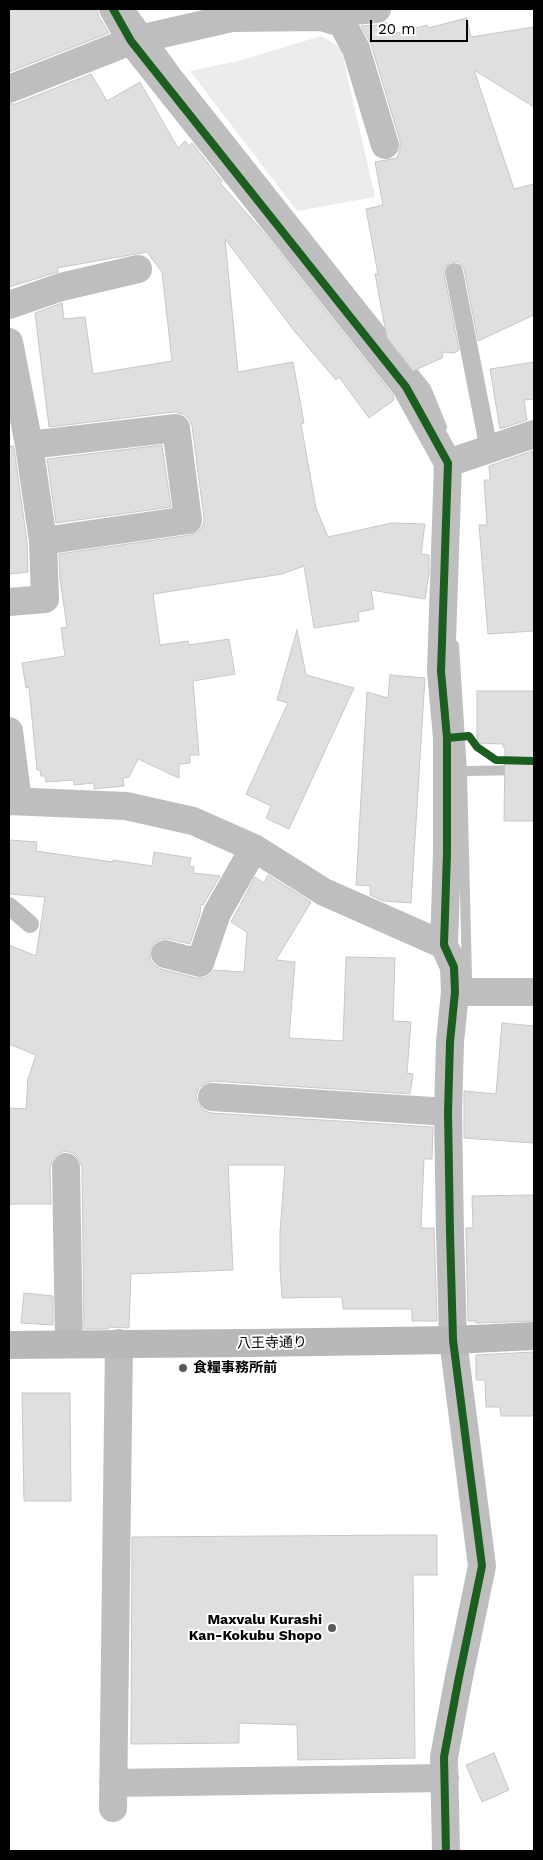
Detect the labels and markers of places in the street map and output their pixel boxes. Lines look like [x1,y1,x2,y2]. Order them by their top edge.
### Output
place label: 食糧事務所前 [193,1360,277,1376]
marker: 食糧事務所前 [177,1362,189,1374]
place label: Maxvalu Kurashi Kan-Kokubu Shopo [189,1612,322,1644]
marker: Maxvalu Kurashi Kan-Kokubu Shopo [326,1622,338,1634]

